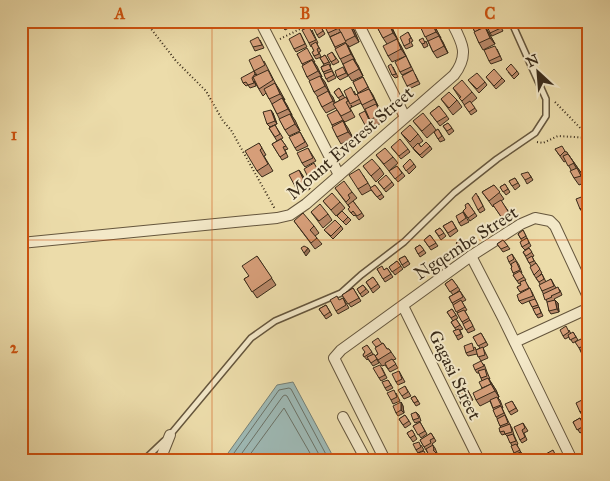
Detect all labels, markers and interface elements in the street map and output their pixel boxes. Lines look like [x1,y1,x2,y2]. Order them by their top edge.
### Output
text: A [114,4,126,23]
text: B [300,4,310,23]
text: C [485,4,496,23]
north arrow [512,48,562,98]
text: N [523,50,542,71]
street label: Mount Everest Street [282,81,418,204]
text: 1 [11,125,18,144]
street label: Ngqembe Street [410,201,523,286]
street label: Gagasi Street [423,327,486,424]
text: 2 [10,338,19,357]

